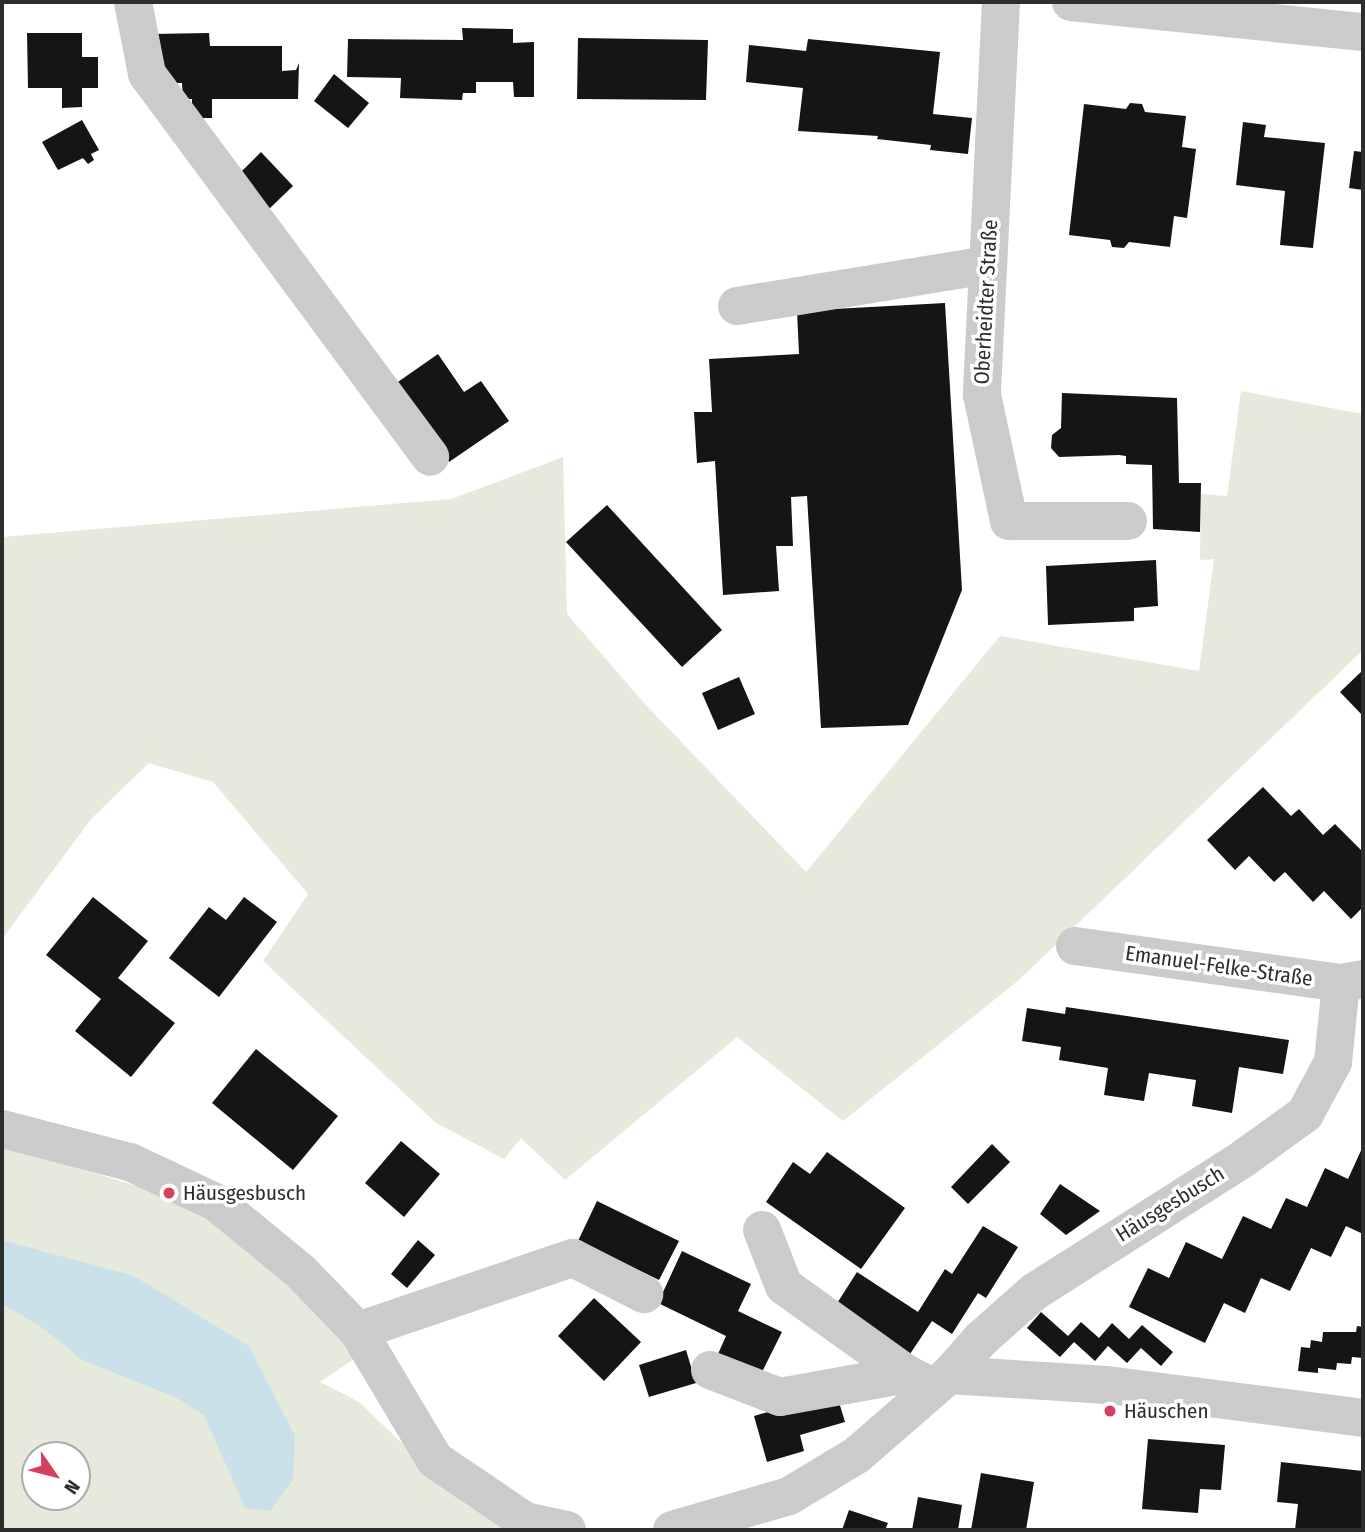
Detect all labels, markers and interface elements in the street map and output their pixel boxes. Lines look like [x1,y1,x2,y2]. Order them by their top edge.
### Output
street label: Oberheidter Straße [969,219,1003,385]
street label: Emanuel-Felke-Straße [1124,940,1314,992]
street label: Häusgesbusch [1111,1161,1229,1247]
place label: Häusgesbusch [183,1180,306,1206]
marker: Häusgesbusch [161,1185,177,1201]
place label: Häuschen [1124,1398,1208,1424]
marker: Häuschen [1102,1403,1118,1419]
north arrow [21,1441,91,1511]
text: N [59,1476,85,1498]

